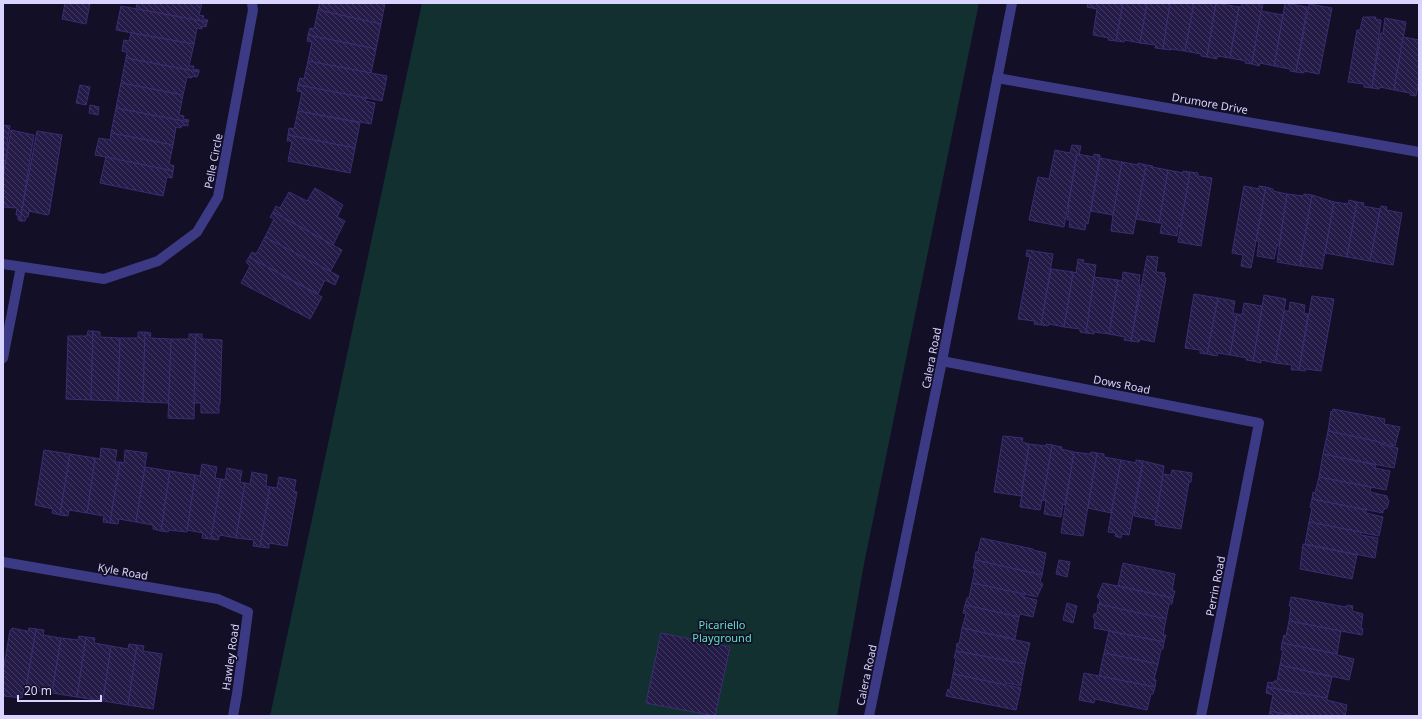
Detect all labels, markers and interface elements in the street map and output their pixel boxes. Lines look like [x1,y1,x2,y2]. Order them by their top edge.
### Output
street label: Drumore Drive [1171,89,1249,117]
street label: Pelle Circle [200,132,226,190]
street label: Calera Road [918,326,944,390]
street label: Dows Road [1092,371,1152,397]
street label: Perrin Road [1202,555,1228,617]
street label: Kyle Road [97,559,149,583]
park label: Picariello Playground [692,617,752,645]
street label: Hawley Road [218,623,242,691]
street label: Calera Road [852,643,880,707]
scale bar [18,677,101,703]
text: 20 m [24,682,52,699]

